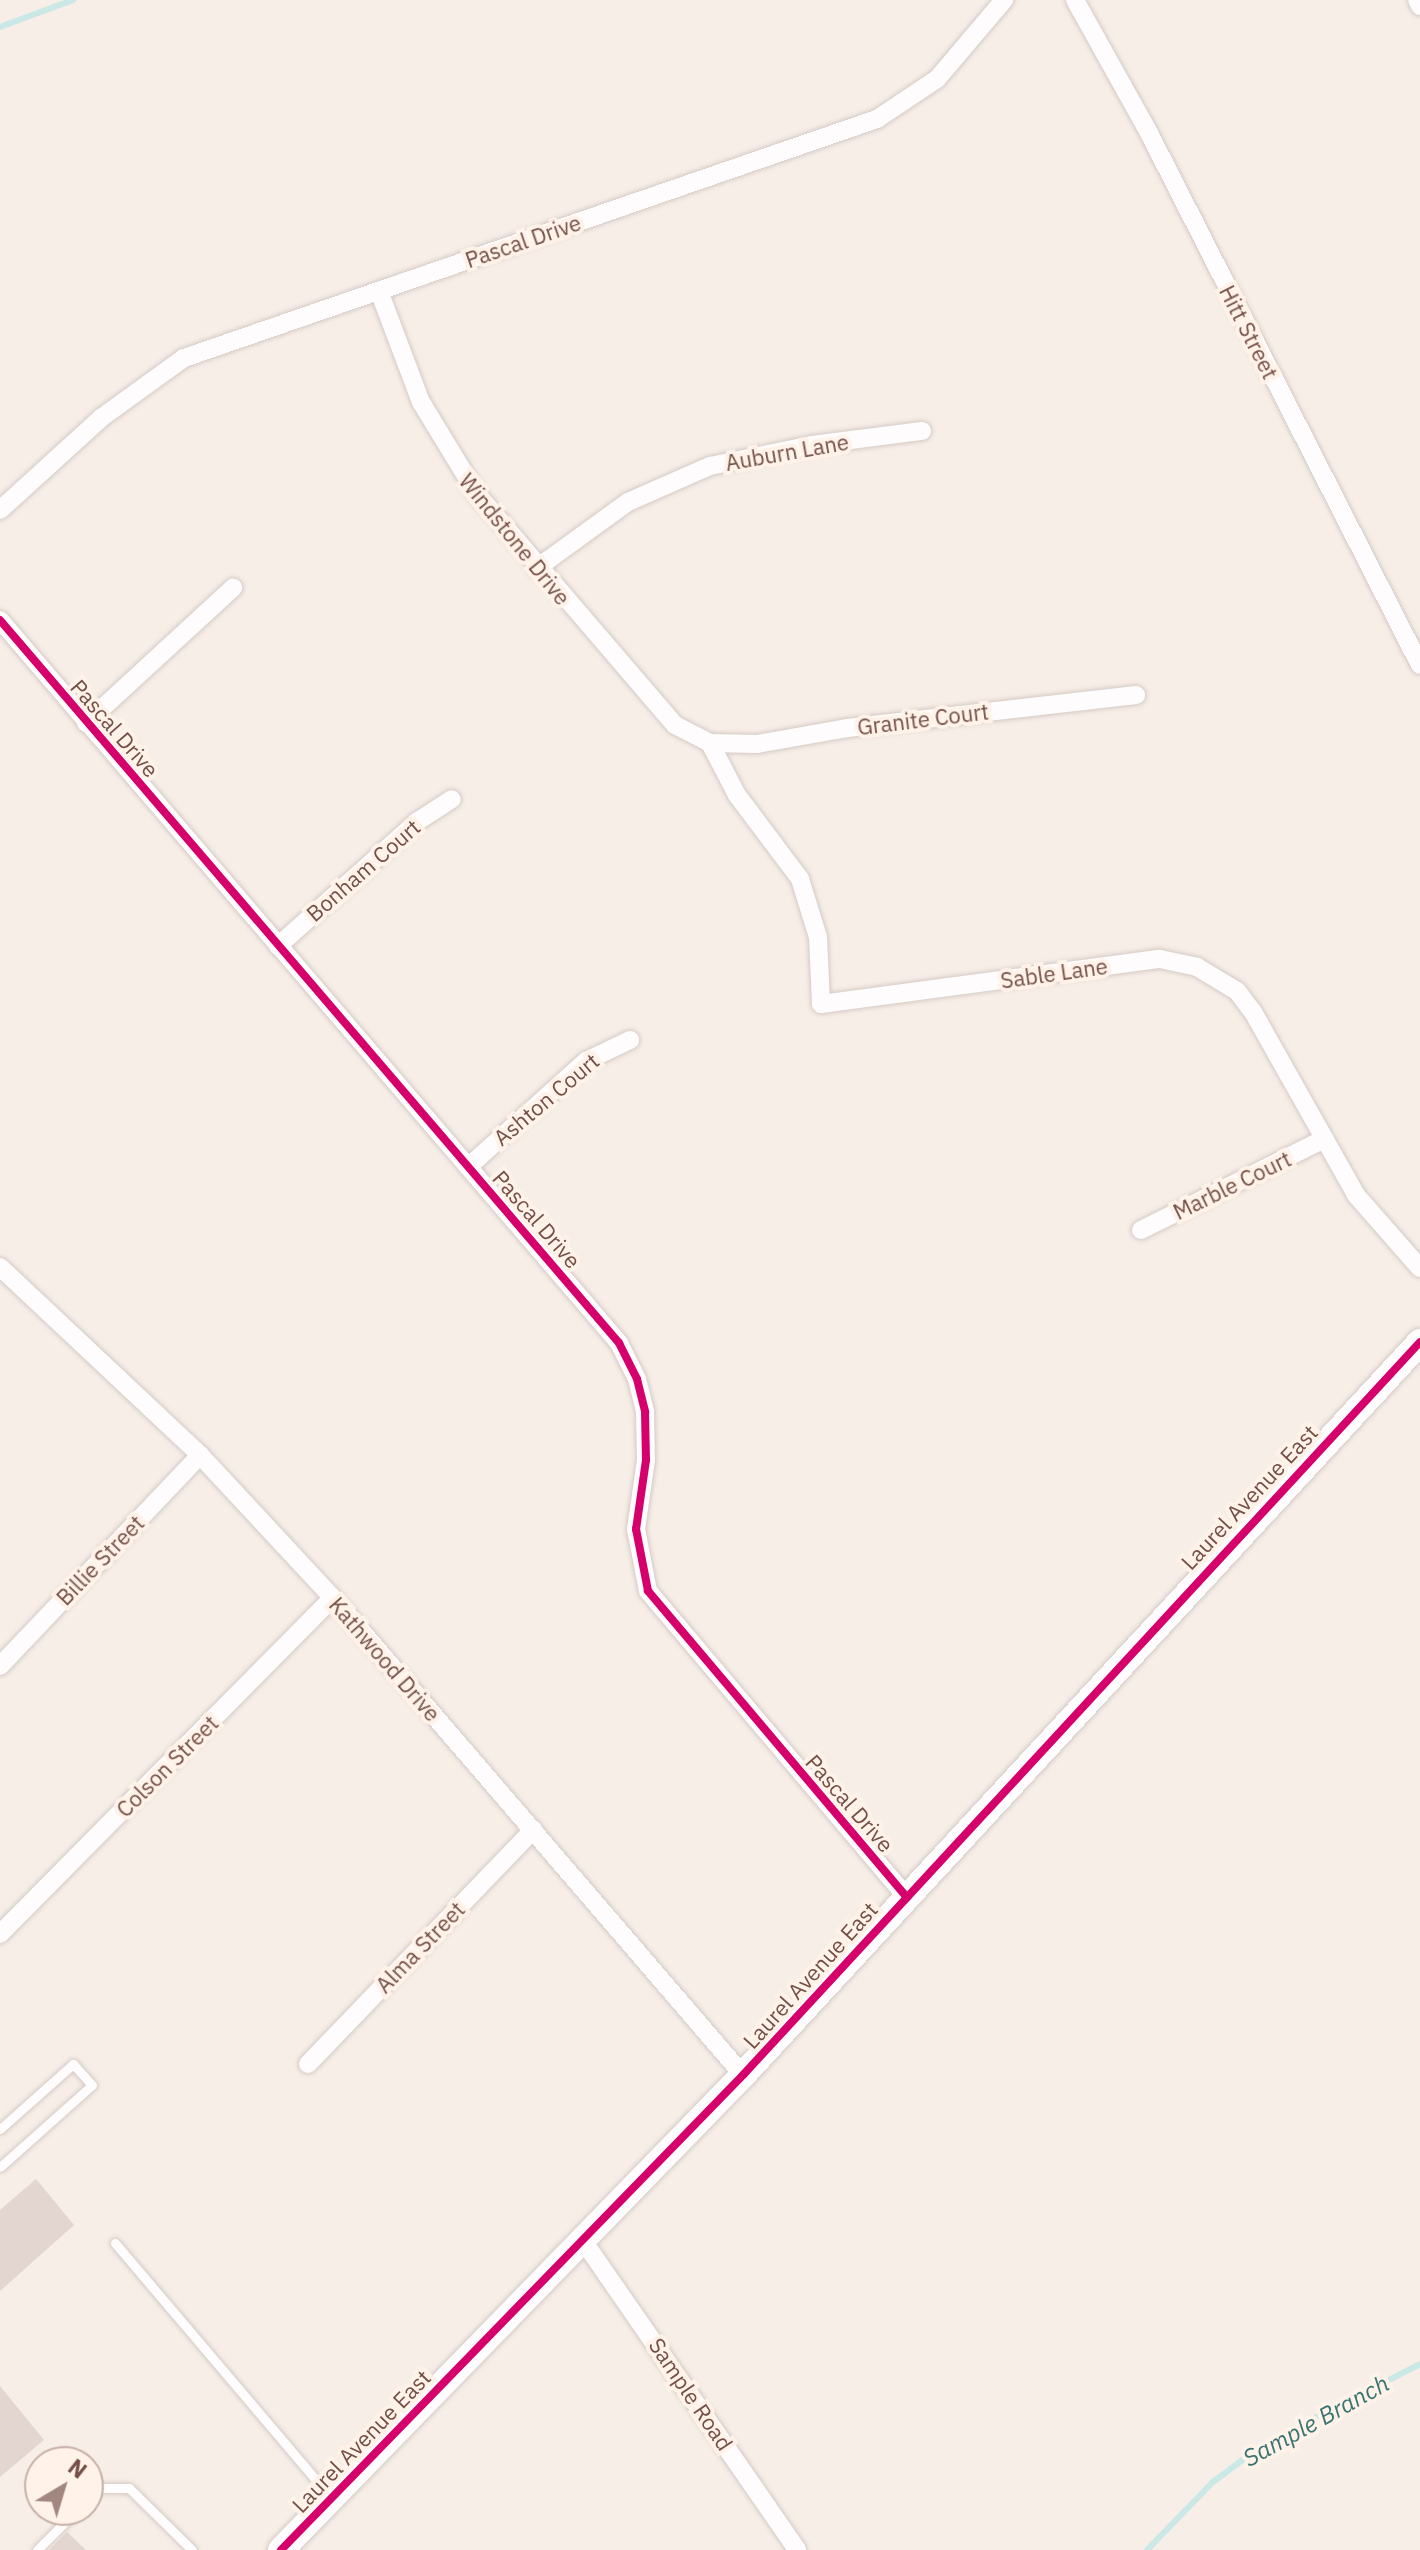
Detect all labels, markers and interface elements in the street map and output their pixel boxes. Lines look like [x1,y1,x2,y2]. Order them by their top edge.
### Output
street label: Pascal Drive [462,209,584,273]
street label: Hitt Street [1214,281,1284,383]
street label: Auburn Lane [723,428,851,476]
street label: Windstone Drive [454,468,576,610]
street label: Pascal Drive [65,674,165,782]
street label: Granite Court [856,698,990,740]
street label: Bonham Court [301,813,425,927]
street label: Sable Lane [999,952,1109,994]
street label: Ashton Court [488,1047,604,1151]
street label: Marble Court [1169,1145,1295,1225]
street label: Pascal Drive [487,1165,587,1273]
street label: Laurel Avenue East [1175,1419,1323,1575]
street label: Billie Street [51,1510,149,1610]
street label: Kathwood Drive [324,1592,446,1726]
street label: Colson Street [111,1710,223,1822]
street label: Pascal Drive [800,1749,900,1857]
street label: Alma Street [370,1896,470,1998]
street label: Laurel Avenue East [737,1896,883,2054]
street label: Sample Road [644,2333,738,2455]
street label: Laurel Avenue East [286,2364,436,2518]
water label: Sample Branch [1238,2369,1394,2473]
north arrow [24,2446,104,2526]
text: N [63,2452,93,2485]

